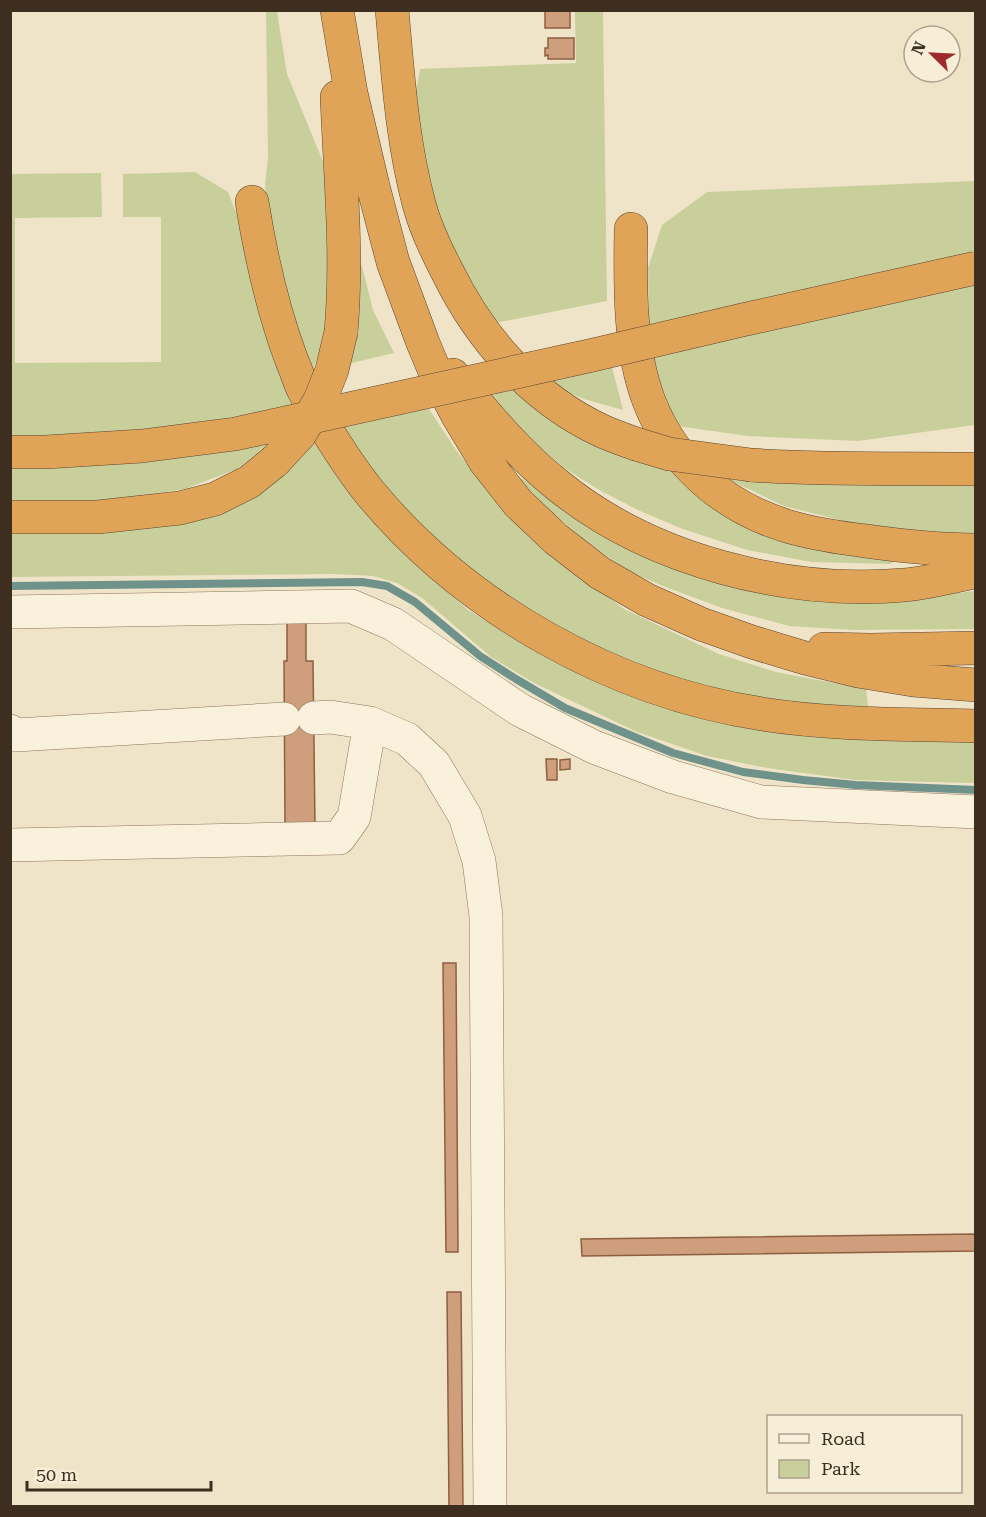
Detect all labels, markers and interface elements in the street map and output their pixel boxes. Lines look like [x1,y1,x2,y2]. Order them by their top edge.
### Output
north arrow [902,24,962,84]
text: N [908,39,930,58]
legend [767,1415,962,1493]
text: Road [821,1428,866,1449]
scale bar [27,1454,212,1492]
text: Park [821,1458,861,1479]
text: 50 m [36,1464,77,1485]

